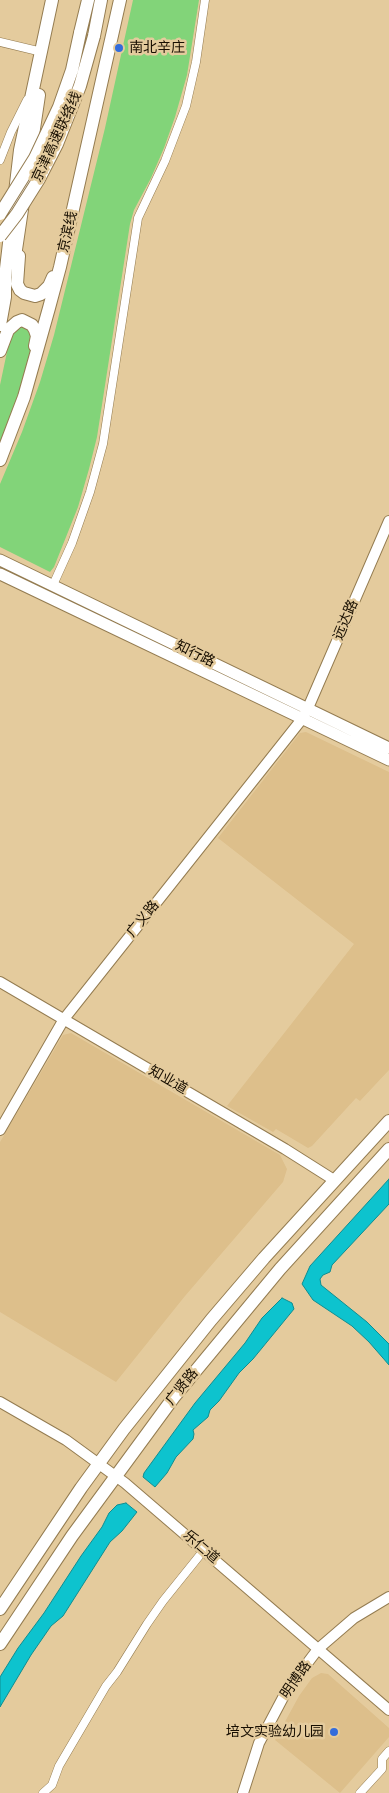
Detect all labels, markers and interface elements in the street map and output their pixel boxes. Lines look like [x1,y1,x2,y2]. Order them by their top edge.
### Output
place label: 南北辛庄 [129,40,185,56]
marker: 南北辛庄 [113,42,125,54]
street label: 京津高速联络线 [29,89,85,185]
street label: 京滨线 [55,210,81,254]
street label: 远达路 [330,597,362,643]
street label: 知行路 [172,637,218,671]
street label: 广义路 [123,897,163,941]
street label: 知业道 [146,1062,190,1098]
street label: 广贤路 [162,1365,202,1409]
street label: 乐仁道 [180,1527,222,1567]
street label: 明博路 [277,1658,315,1702]
place label: 培文实验幼儿园 [226,1724,324,1740]
marker: 培文实验幼儿园 [328,1726,340,1738]

